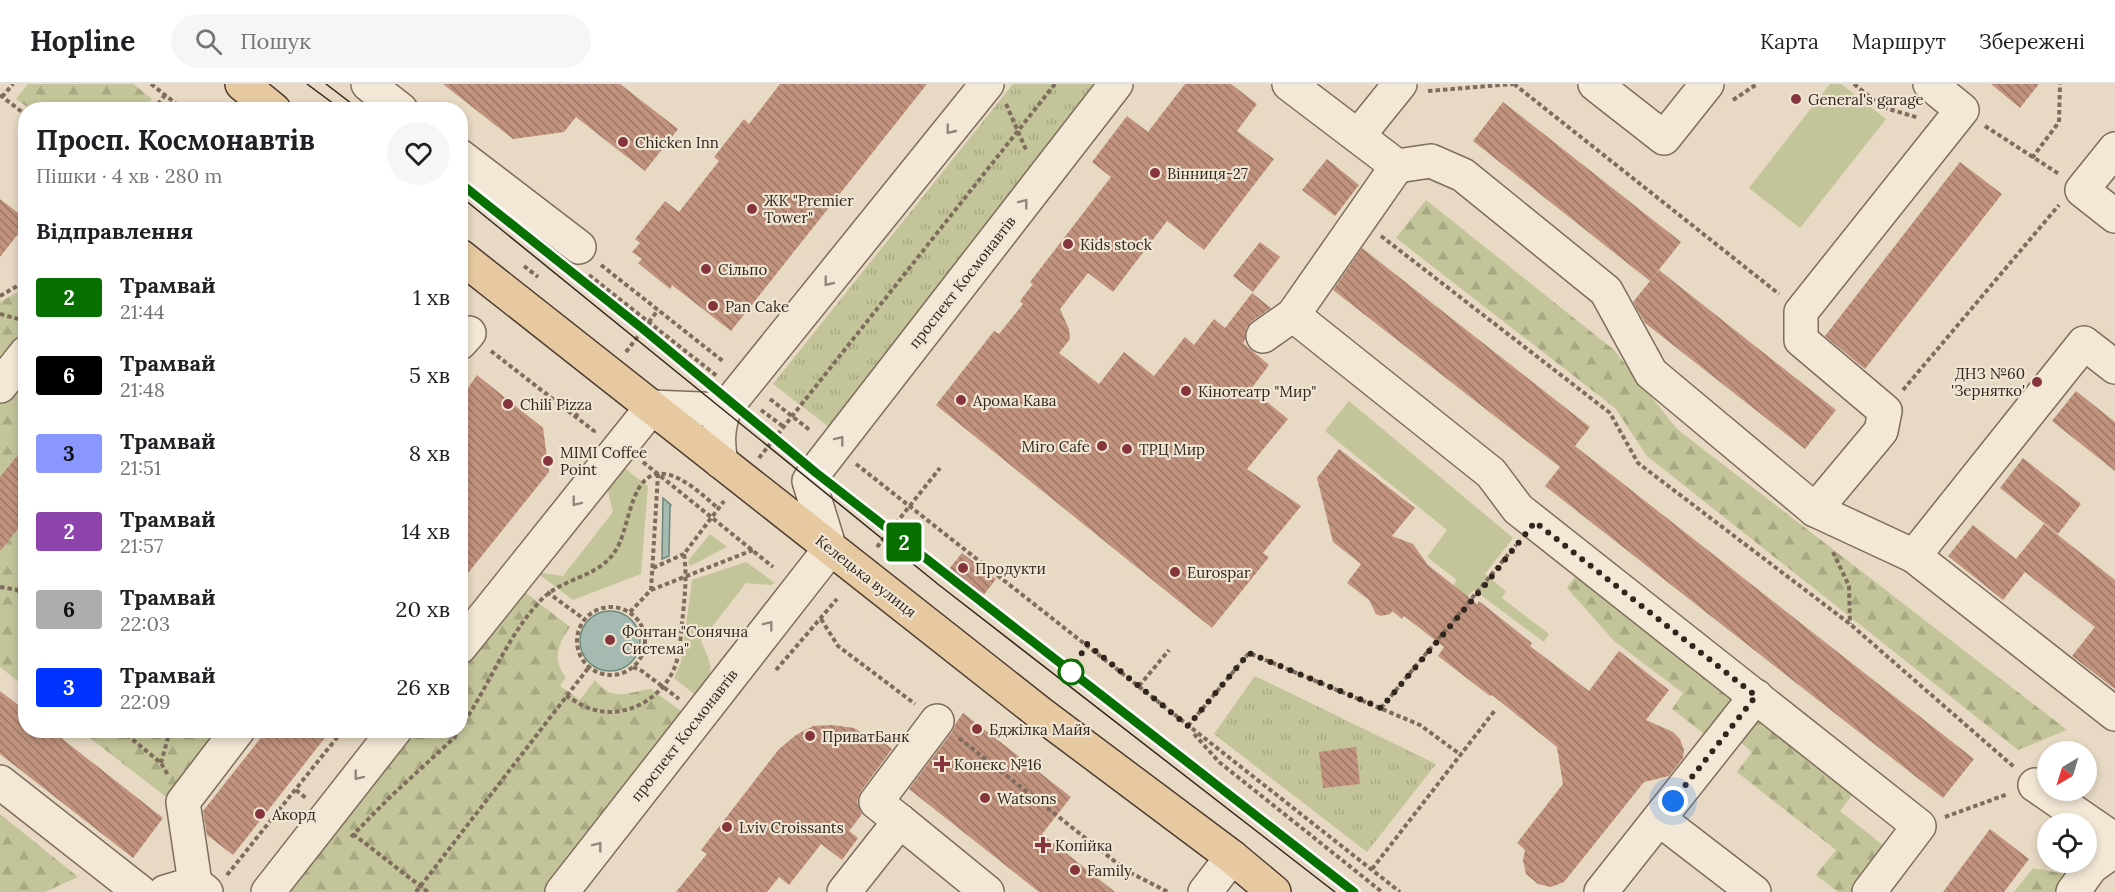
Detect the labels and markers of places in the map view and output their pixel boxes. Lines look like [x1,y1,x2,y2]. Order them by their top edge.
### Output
place label: General's garage [1808,90,1924,109]
marker: General's garage [1789,92,1803,106]
place label: Chicken Inn [635,133,719,152]
marker: Chicken Inn [616,135,630,149]
place label: Вінниця-27 [1167,164,1248,183]
marker: Вінниця-27 [1148,166,1162,180]
place label: ЖК "Premier Tower" [764,191,854,227]
marker: ЖК "Premier Tower" [745,202,759,216]
place label: Kids stock [1080,235,1152,254]
marker: Kids stock [1061,237,1075,251]
place label: Сільпо [718,260,767,279]
marker: Сільпо [699,262,713,276]
place label: Pan Cake [725,297,789,316]
marker: Pan Cake [706,299,720,313]
place label: ДНЗ №60 'Зернятко' [1951,364,2025,400]
marker: ДНЗ №60 'Зернятко' [2030,375,2044,389]
place label: Кінотеатр "Мир" [1198,382,1316,401]
marker: Кінотеатр "Мир" [1179,384,1193,398]
place label: Арома Кава [972,391,1057,410]
marker: Арома Кава [954,393,968,407]
place label: Chili Pizza [520,395,592,414]
marker: Chili Pizza [501,397,515,411]
place label: Miro Cafe [1022,437,1090,456]
marker: Miro Cafe [1095,439,1109,453]
place label: ТРЦ Мир [1139,440,1205,459]
marker: ТРЦ Мир [1120,442,1134,456]
place label: MIMI Coffee Point [560,443,647,479]
marker: MIMI Coffee Point [541,454,555,468]
place label: Продукти [975,559,1046,578]
marker: Продукти [956,561,970,575]
place label: Eurospar [1187,563,1251,582]
marker: Eurospar [1168,565,1182,579]
place label: Фонтан "Сонячна Система" [622,622,748,658]
marker: Фонтан "Сонячна Система" [603,633,617,647]
unlabelled marker [1058,659,1084,685]
place label: Бджілка Майя [989,720,1091,739]
marker: Бджілка Майя [970,722,984,736]
place label: ПриватБанк [822,727,909,746]
marker: ПриватБанк [803,729,817,743]
place label: Конекс №16 [954,755,1042,774]
marker: Конекс №16 [935,757,949,771]
place label: Watsons [997,789,1057,808]
marker: Watsons [978,791,992,805]
place label: Акорд [271,805,316,824]
marker: Акорд [253,807,267,821]
place label: Lviv Croissants [739,818,844,837]
marker: Lviv Croissants [720,820,734,834]
place label: Копійка [1055,836,1113,855]
marker: Копійка [1036,838,1050,852]
place label: Family [1087,861,1132,880]
marker: Family [1068,863,1082,877]

